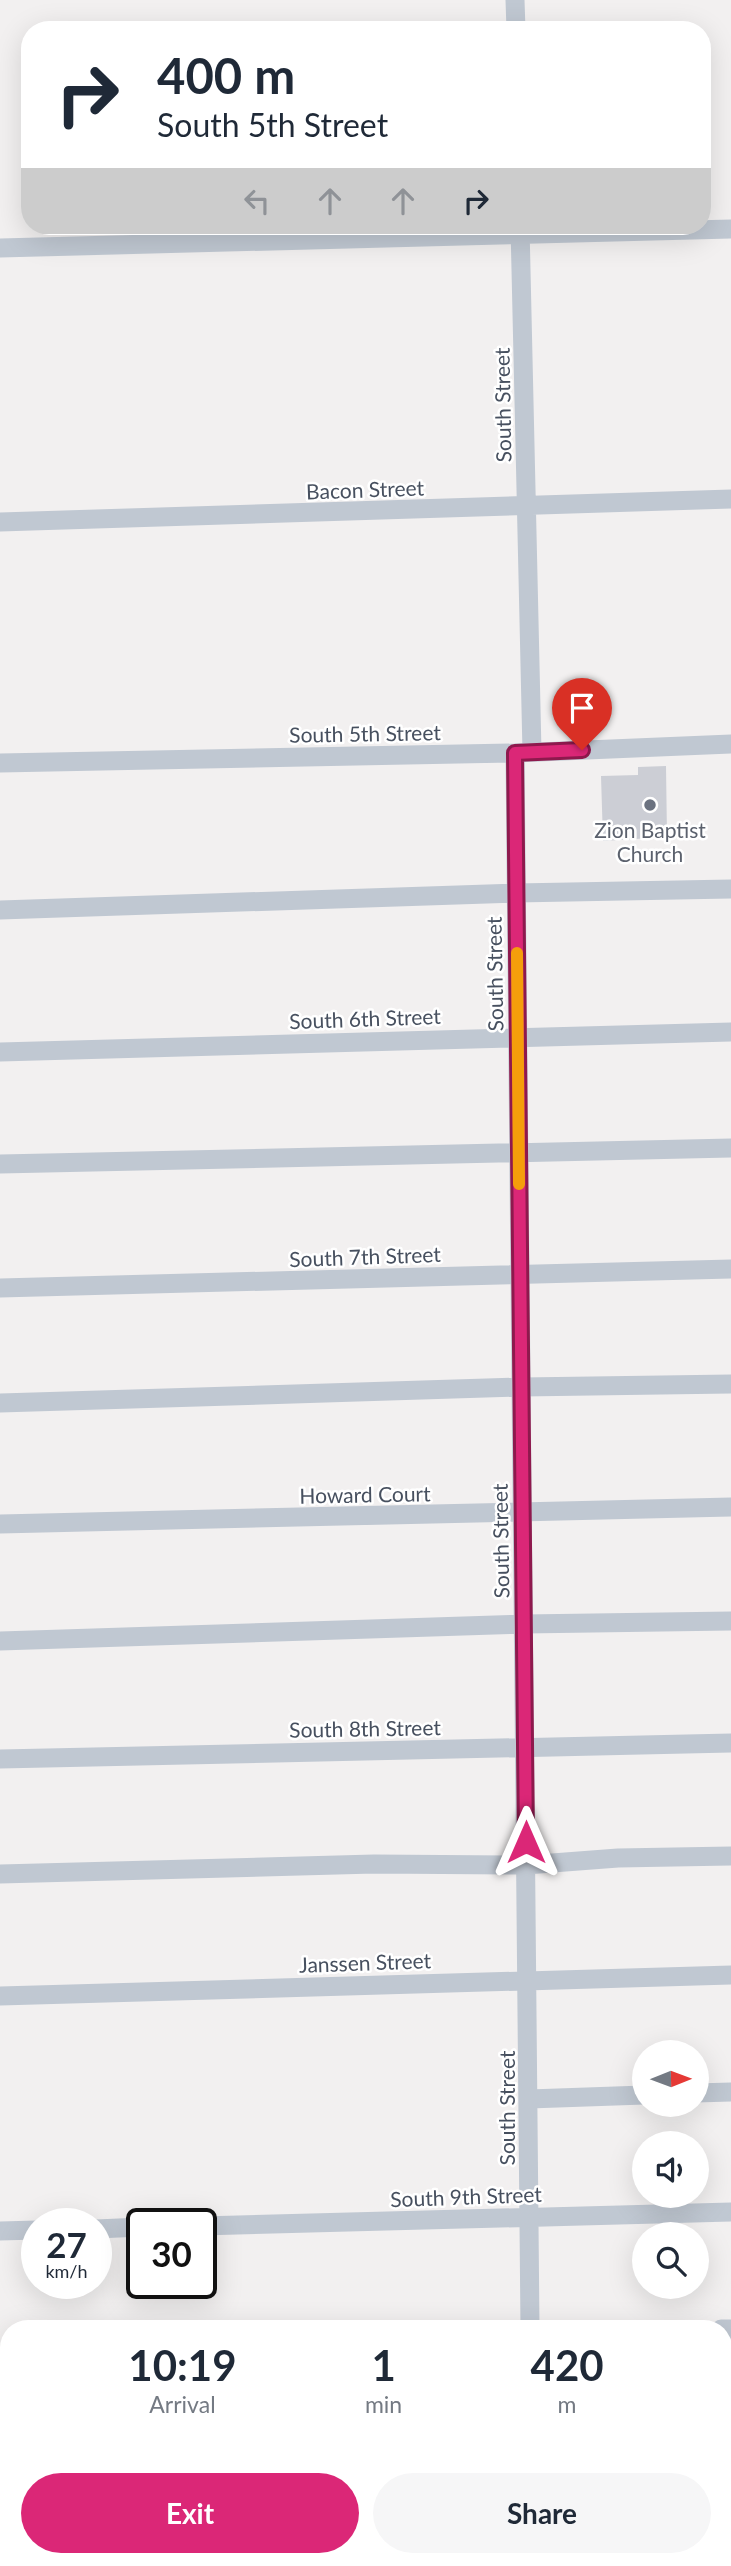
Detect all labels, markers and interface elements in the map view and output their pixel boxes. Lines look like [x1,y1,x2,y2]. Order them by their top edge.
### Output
text: 400 m [157,46,295,104]
icon: right [42,49,133,140]
text: South 5th Street [157,105,388,144]
icon: left [238,182,276,220]
icon: ahead [311,182,349,220]
icon: ahead [384,182,422,220]
icon: right [457,182,495,220]
street label: South Street [488,347,516,463]
street label: Bacon Street [306,474,425,504]
pin [552,678,612,750]
icon: arrive [563,689,601,727]
street label: South 5th Street [289,719,442,747]
marker: Zion Baptist Church [642,797,658,813]
place label: Zion Baptist Church [594,817,706,866]
street label: South Street [480,916,508,1032]
street label: South 6th Street [289,1003,442,1033]
street label: South 7th Street [289,1241,442,1271]
street label: Howard Court [299,1480,431,1508]
street label: South Street [486,1483,514,1599]
street label: South 8th Street [289,1714,442,1742]
position arrow [489,1805,563,1879]
street label: Janssen Street [298,1947,432,1977]
north arrow [632,2040,709,2118]
map controls [632,2040,709,2299]
street label: South Street [494,2050,519,2165]
button: sound [632,2131,709,2208]
street label: South 9th Street [390,2181,543,2211]
speed limit sign: 30 [126,2208,217,2299]
button: search [632,2222,709,2299]
text: 27 [46,2223,87,2265]
text: km/h [45,2260,88,2282]
text: 10:19 [128,2340,237,2390]
text: 1 [371,2340,396,2390]
text: 420 [531,2340,604,2390]
text: Arrival [149,2390,216,2418]
text: min [365,2390,402,2418]
text: m [558,2390,577,2418]
button: Exit [21,2473,359,2553]
button: Share [373,2473,711,2553]

